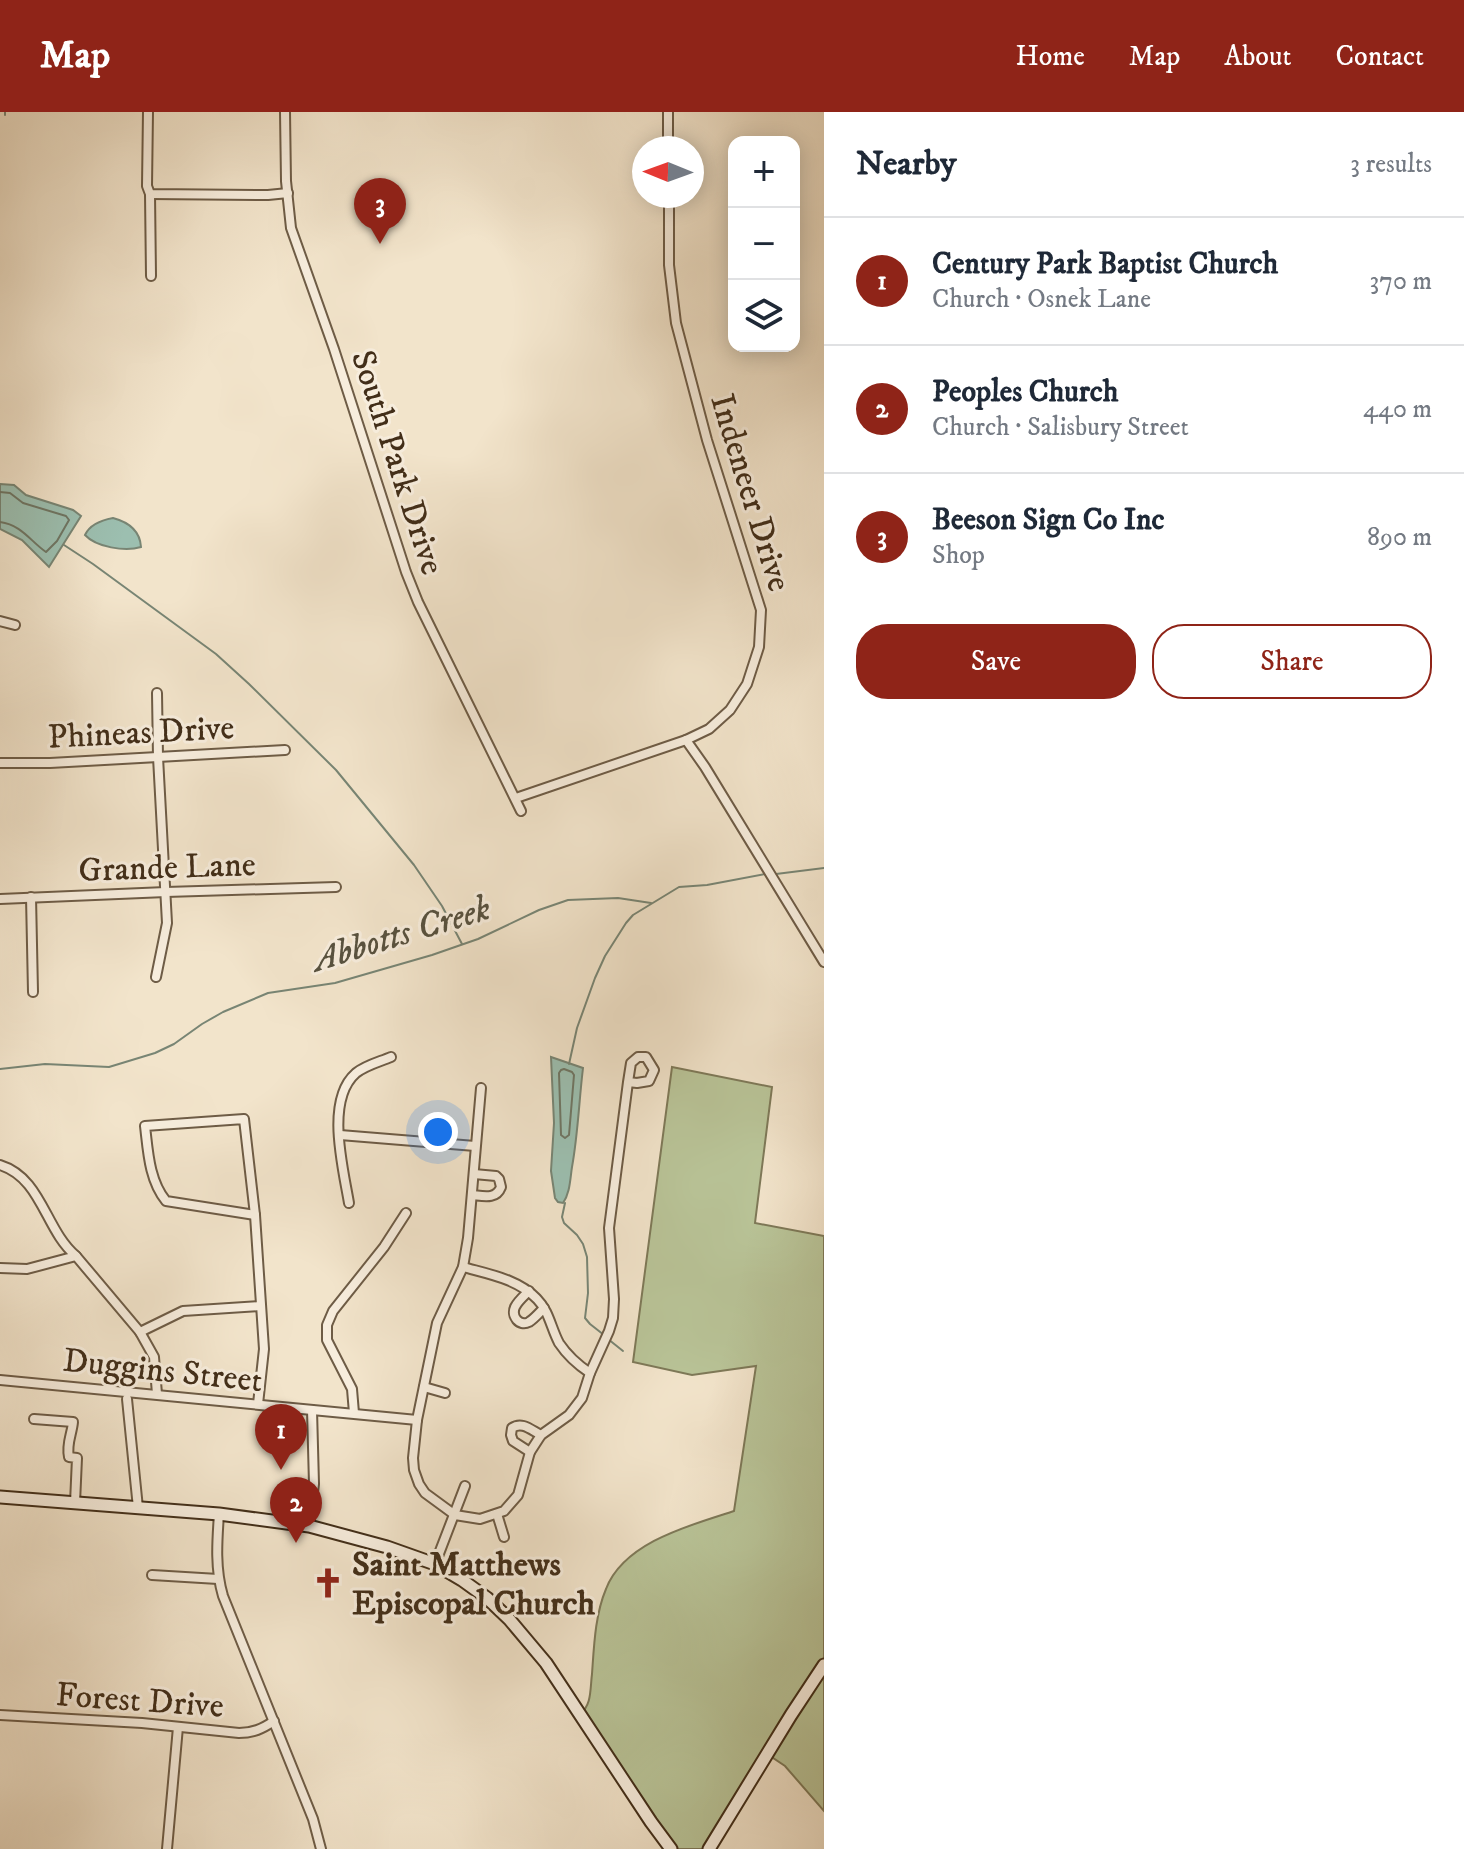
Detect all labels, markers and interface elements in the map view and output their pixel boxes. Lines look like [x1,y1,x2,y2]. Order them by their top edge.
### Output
text: Map [40,32,110,80]
text: Home [1016,39,1085,74]
text: Map [1129,39,1180,74]
text: About [1224,39,1291,74]
text: Contact [1335,39,1424,74]
north arrow [632,136,704,208]
map controls [728,136,800,352]
button: + [728,136,800,208]
text: Nearby [856,143,957,185]
text: 3 results [1350,148,1432,181]
pin: 3 [354,178,406,244]
button: − [728,208,800,280]
text: Century Park Baptist Church [932,246,1278,283]
text: 1 [877,265,887,298]
text: 370 m [1370,265,1432,298]
button: layers [728,280,800,352]
text: Church · Osnek Lane [932,283,1151,316]
street label: South Park Drive [341,345,453,580]
text: Peoples Church [932,374,1118,411]
street label: Indeneer Drive [700,389,800,596]
text: 2 [876,393,888,426]
text: 440 m [1363,393,1432,426]
text: Church · Salisbury Street [932,411,1189,444]
text: Beeson Sign Co Inc [932,502,1165,539]
text: 3 [877,521,887,554]
text: 890 m [1367,521,1432,554]
text: Shop [932,539,985,572]
button: Save [856,624,1136,699]
button: Share [1152,624,1432,699]
street label: Phineas Drive [47,707,236,759]
street label: Grande Lane [78,844,257,892]
water label: Abbotts Creek [304,886,496,984]
your location [418,1112,458,1152]
street label: Duggins Street [61,1340,265,1402]
pin: 1 [255,1404,307,1470]
pin: 2 [270,1477,322,1543]
place label: Saint Matthews Episcopal Church [352,1544,595,1625]
church icon: Saint Matthews Episcopal Church [311,1566,345,1600]
street label: Forest Drive [55,1674,225,1728]

